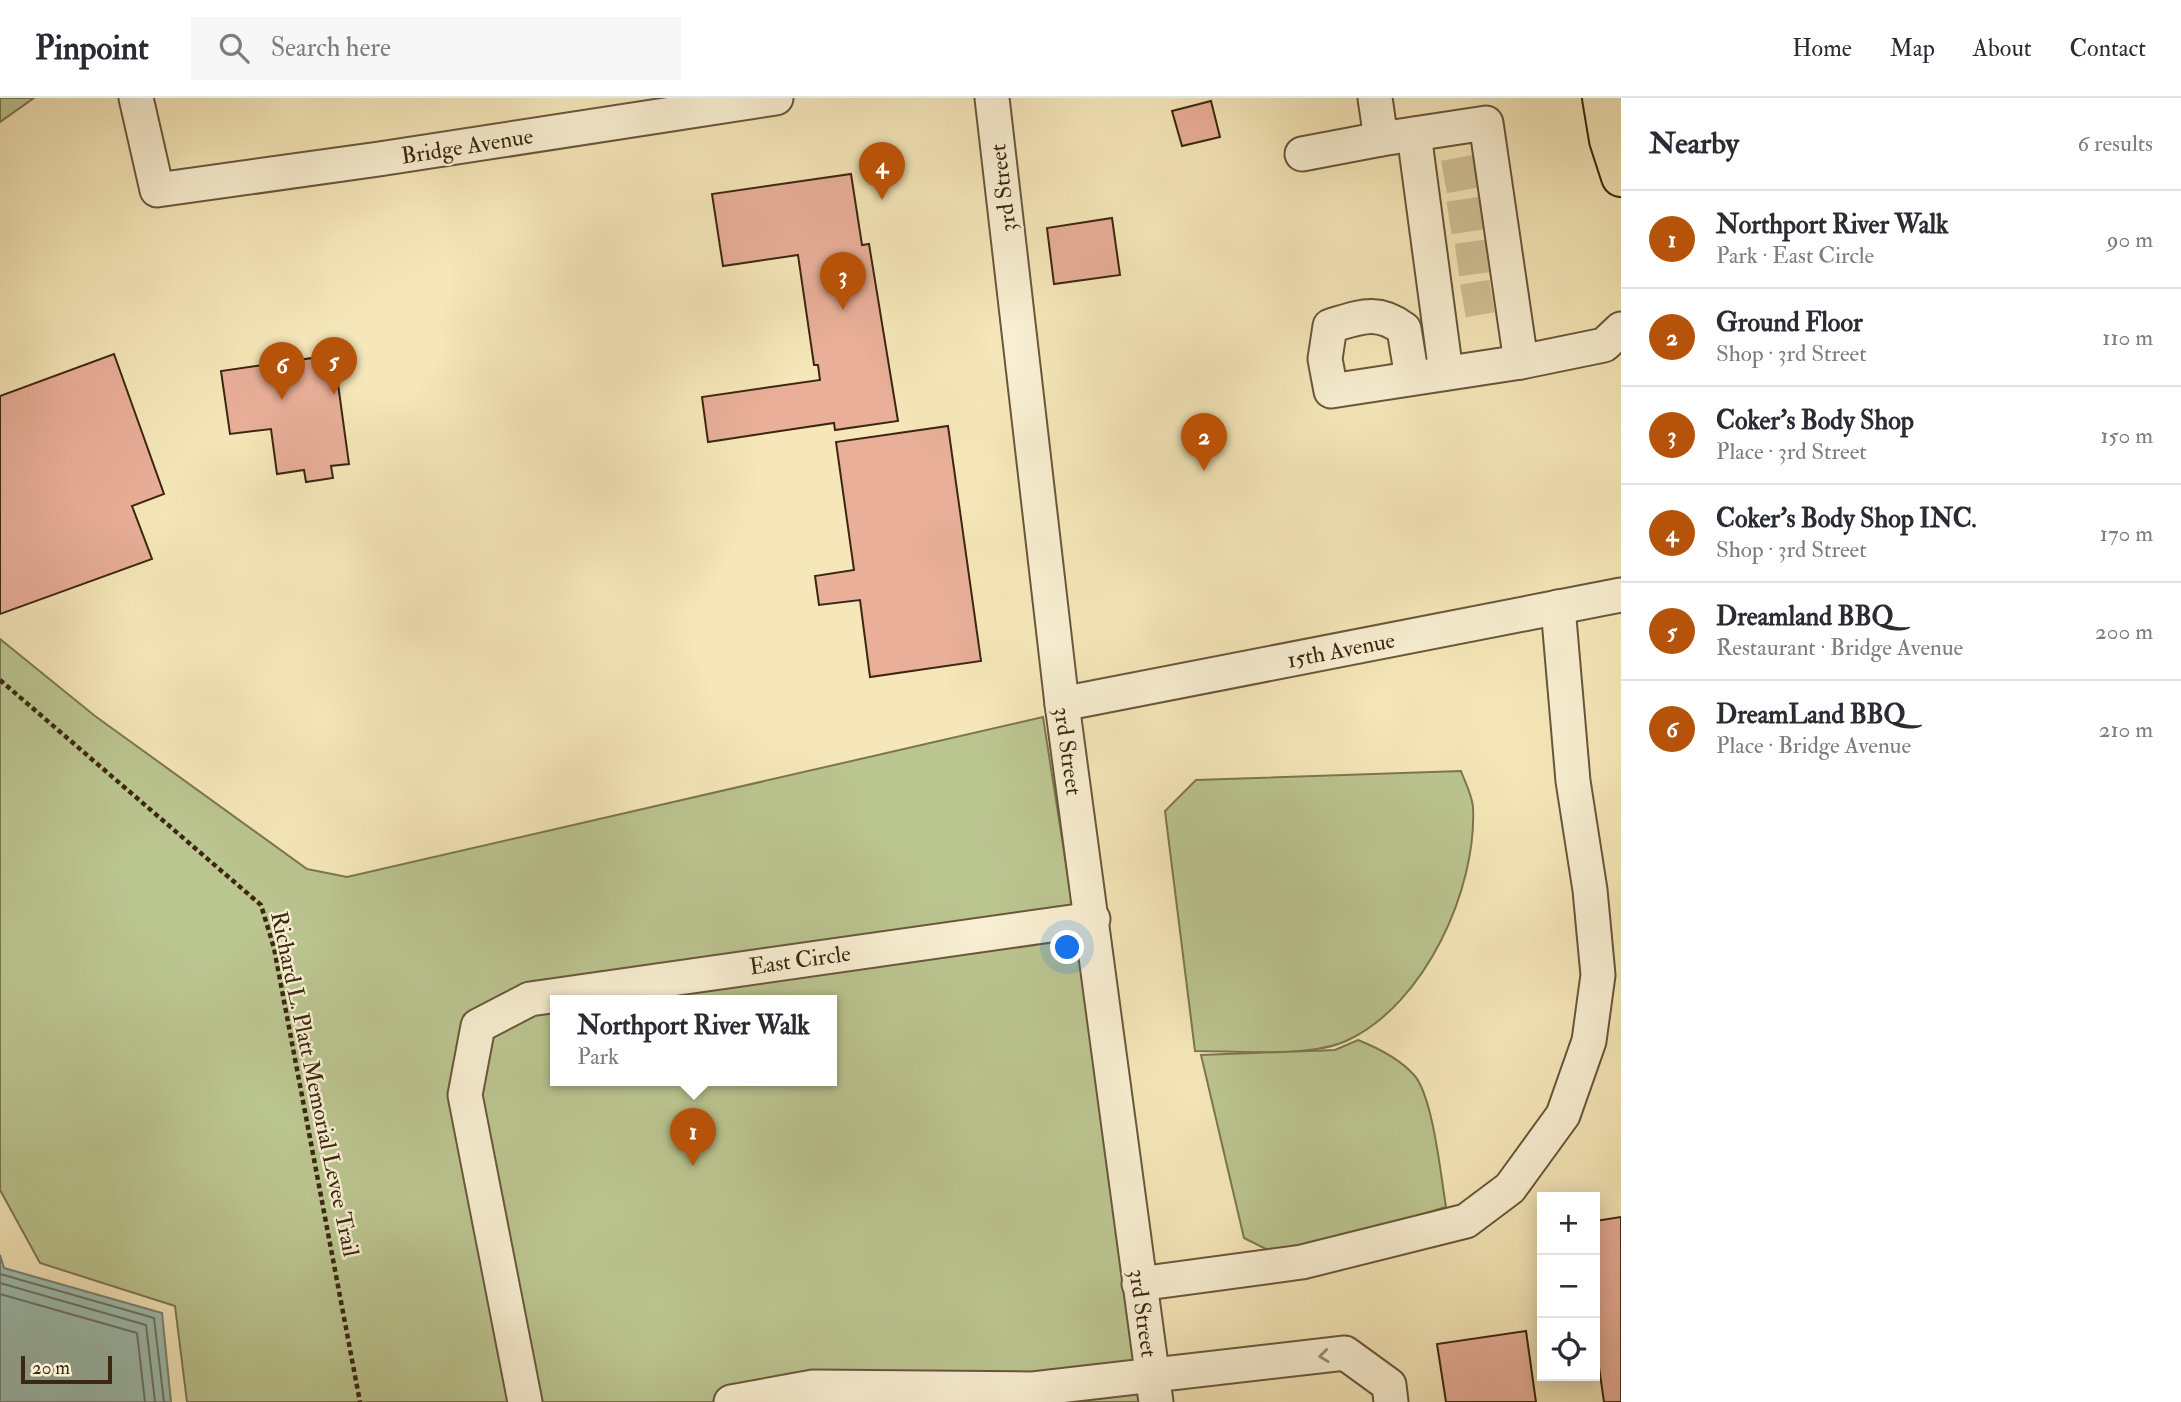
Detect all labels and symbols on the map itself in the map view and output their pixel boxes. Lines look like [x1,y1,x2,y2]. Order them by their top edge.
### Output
street label: Bridge Avenue [399,121,535,171]
pin: 4 [859,142,905,200]
street label: 3rd Street [983,142,1023,234]
pin: 3 [820,252,866,310]
pin: 5 [311,337,357,395]
pin: 6 [259,342,305,400]
pin: 2 [1181,413,1227,471]
street label: 15th Avenue [1285,625,1398,675]
street label: 3rd Street [1047,705,1089,797]
street label: Richard L. Platt Memorial Levee Trail [264,909,366,1259]
your location [1050,930,1084,964]
street label: East Circle [747,938,853,981]
pin: 1 [670,1108,716,1166]
street label: 3rd Street [1122,1267,1164,1359]
one-way arrow [1318,1348,1330,1363]
scale bar [21,1353,112,1385]

